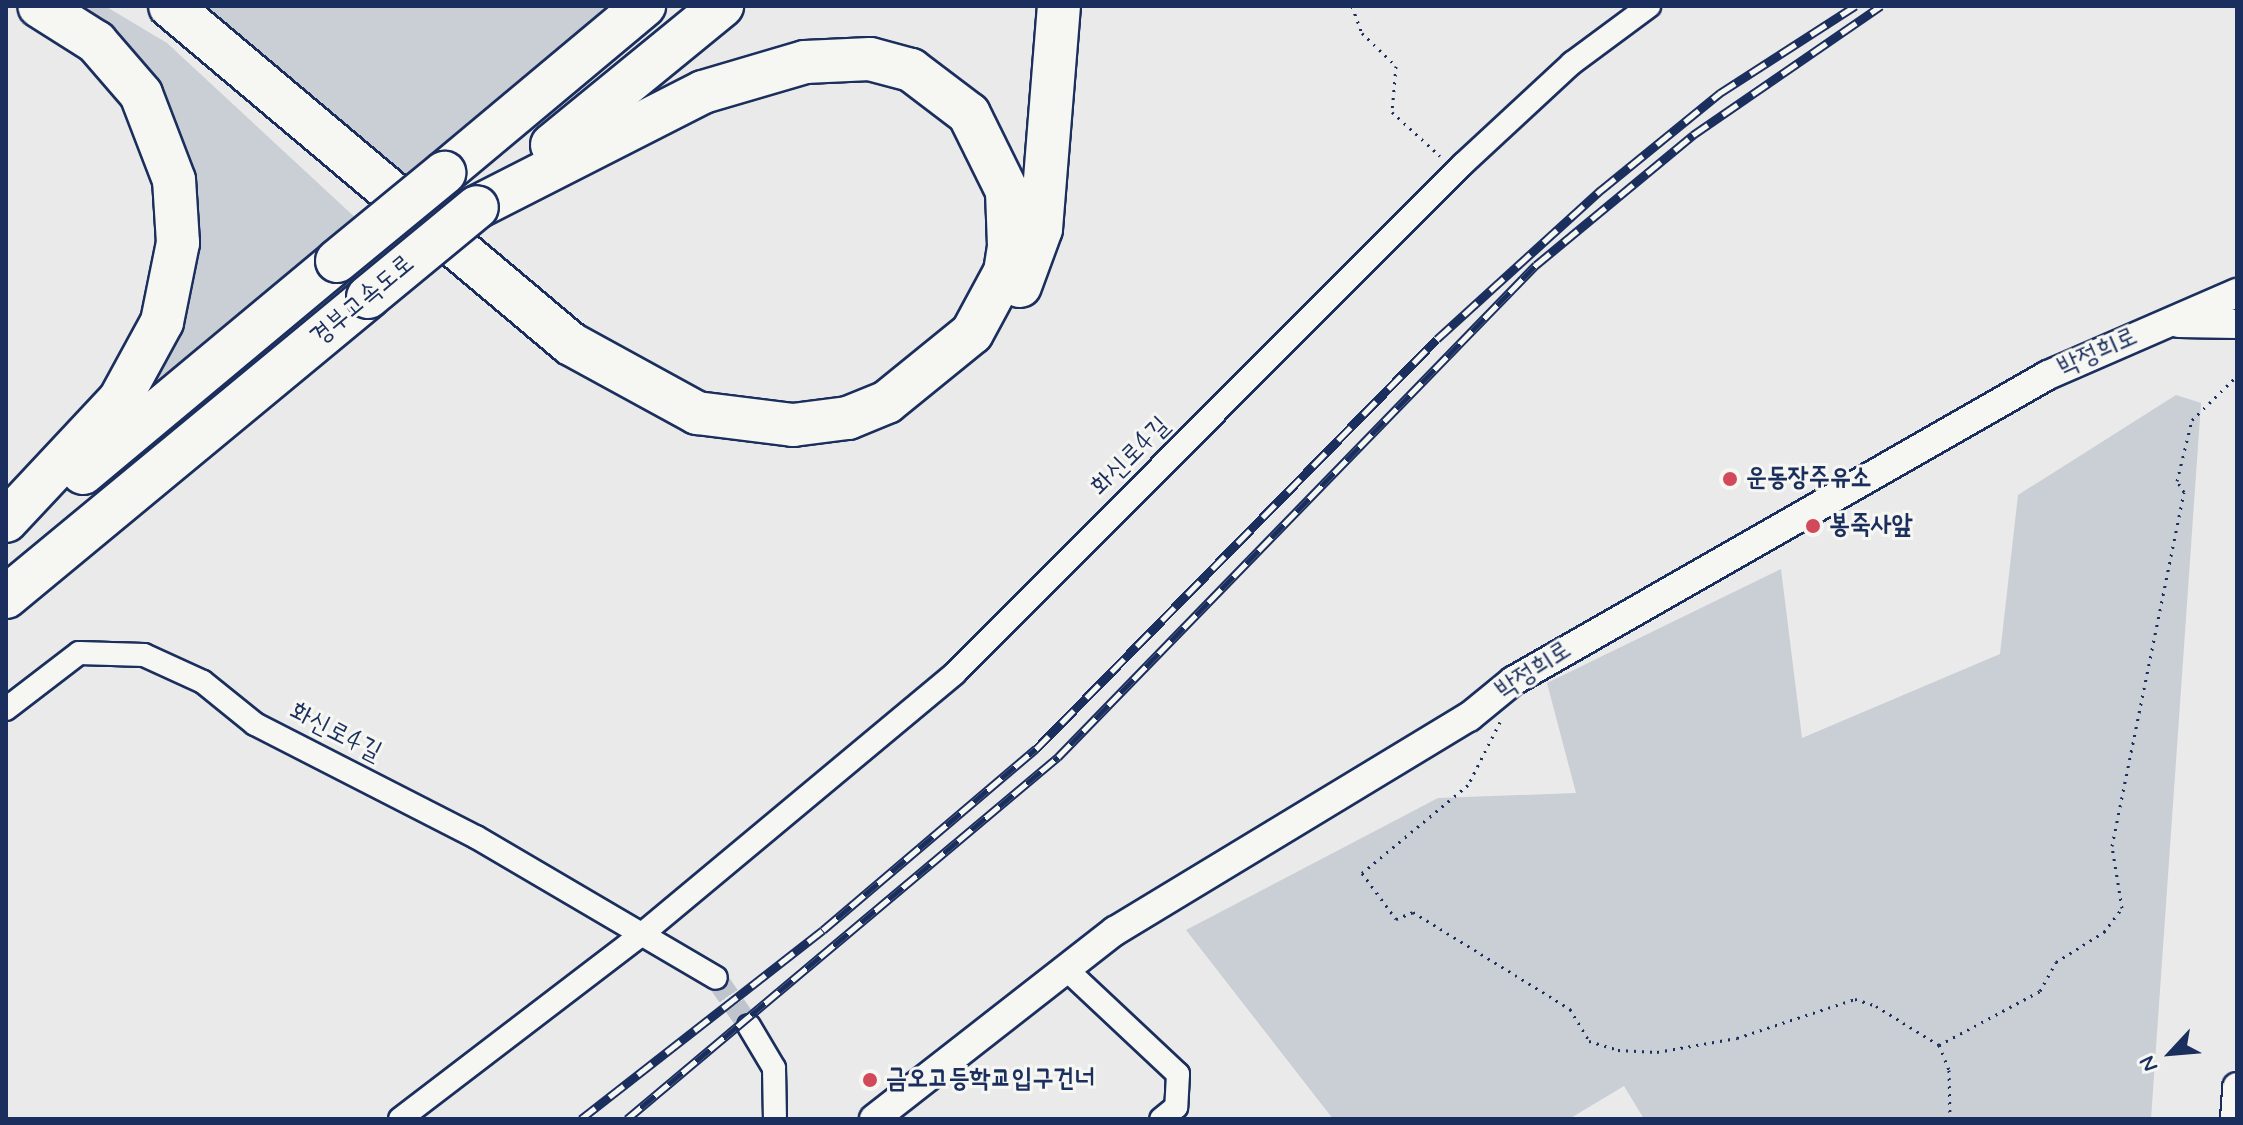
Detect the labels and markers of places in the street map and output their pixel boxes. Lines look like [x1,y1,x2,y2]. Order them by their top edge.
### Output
place label: 운동장주유소 [1746,463,1872,495]
marker: 운동장주유소 [1721,470,1739,488]
place label: 봉죽사앞 [1829,510,1913,542]
marker: 봉죽사앞 [1804,517,1822,535]
place label: 금오고등학교입구건너 [886,1064,1095,1096]
marker: 금오고등학교입구건너 [861,1071,879,1089]

